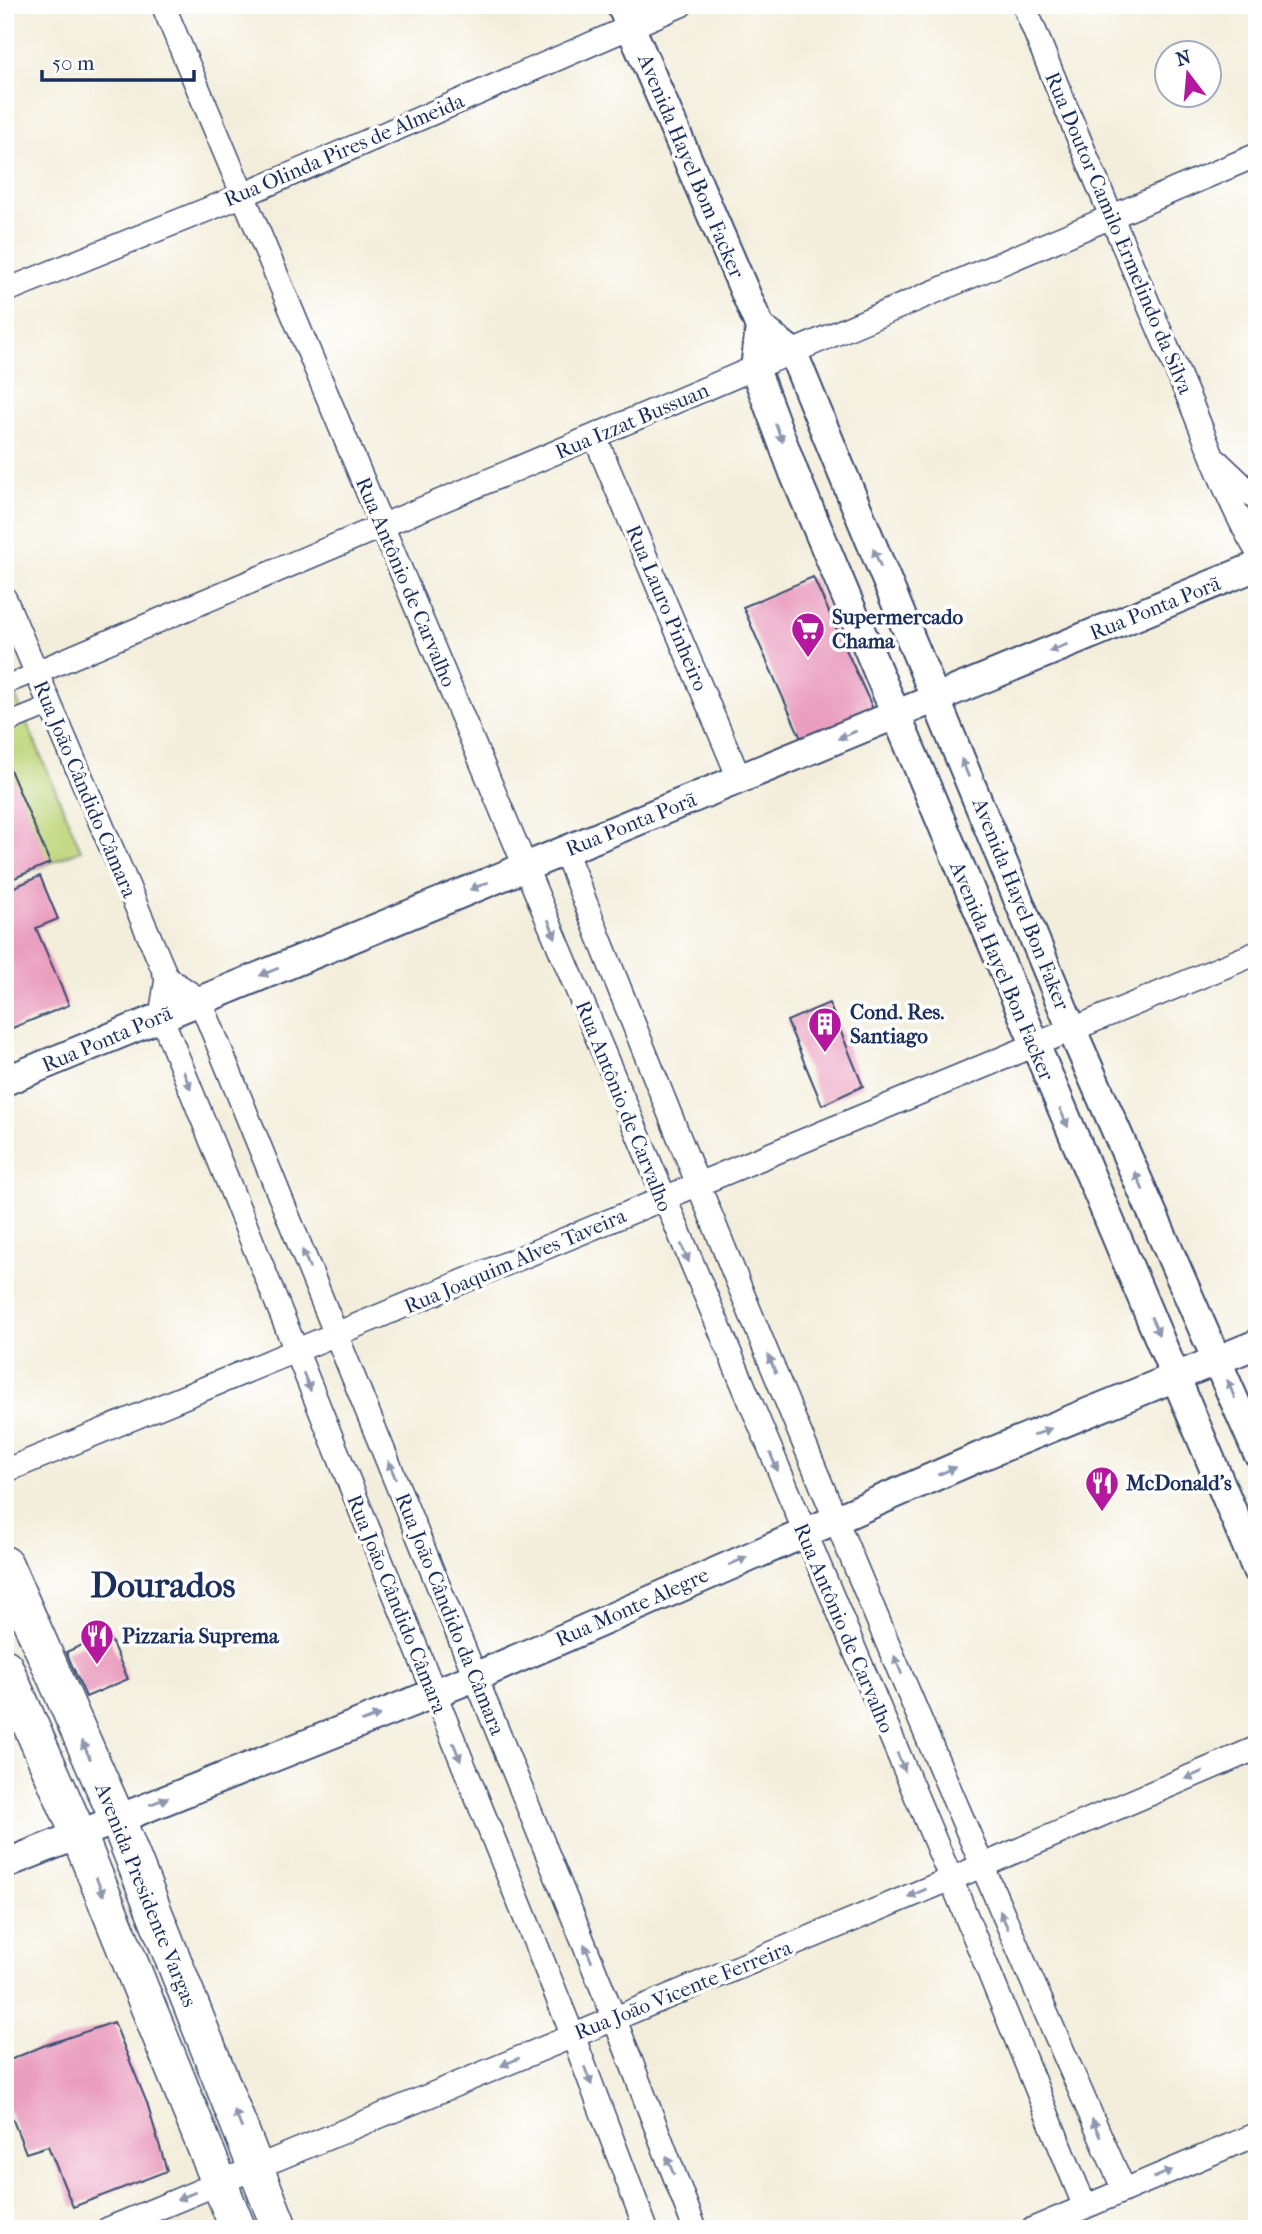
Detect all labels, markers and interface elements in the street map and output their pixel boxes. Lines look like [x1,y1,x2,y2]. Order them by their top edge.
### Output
scale bar [42,38,194,82]
north arrow [1154,38,1224,108]
text: N [1174,46,1194,71]
street label: Avenida Hayel Bom Facker [632,50,749,282]
text: 50 m [52,51,95,75]
street label: Rua Doutor Camilo Ermelindo da Silva [1040,68,1198,398]
street label: Rua Olinda Pires de Almeida [220,88,468,212]
street label: Rua Izzat Bussuan [552,378,712,464]
one-way arrow [773,422,784,443]
street label: Rua Antônio de Carvalho [351,474,461,690]
street label: Rua Lauro Pinheiro [621,521,713,695]
one-way arrow [871,548,882,569]
street label: Rua Ponta Porã [1086,571,1224,645]
place label: Supermercado Chama [832,605,963,653]
supermarket icon: Supermercado Chama [789,610,827,659]
one-way arrow [1047,643,1068,654]
street label: Rua João Cândido Câmara [28,677,142,902]
one-way arrow [837,730,858,741]
one-way arrow [960,757,971,778]
street label: Rua Ponta Porã [562,787,700,861]
street label: Avenida Hayel Bon Faker [967,794,1075,1014]
street label: Avenida Hayel Bon Facker [945,857,1059,1084]
one-way arrow [468,880,489,891]
one-way arrow [547,919,558,940]
one-way arrow [258,967,279,978]
street label: Rua Antônio de Carvalho [571,997,677,1215]
place label: Cond. Res. Santiago [850,1000,944,1048]
street label: Rua Ponta Porã [38,1001,176,1077]
building icon: Cond. Res. Santiago [806,1005,844,1054]
one-way arrow [181,1069,192,1090]
one-way arrow [1059,1107,1070,1128]
one-way arrow [1133,1171,1145,1191]
street label: Rua Joaquim Alves Taveira [400,1203,630,1319]
one-way arrow [680,1243,691,1264]
one-way arrow [301,1248,312,1269]
one-way arrow [1149,1316,1161,1336]
one-way arrow [766,1354,777,1375]
one-way arrow [302,1371,313,1392]
one-way arrow [1225,1378,1236,1399]
one-way arrow [1032,1426,1053,1437]
one-way arrow [769,1452,780,1473]
one-way arrow [386,1459,397,1480]
restaurant icon: McDonald's [1083,1464,1121,1513]
one-way arrow [936,1465,957,1476]
place label: McDonald's [1125,1471,1232,1495]
street label: Rua João Cândido da Câmara [390,1489,510,1739]
street label: Rua João Cândido Câmara [342,1491,452,1717]
street label: Rua Antônio de Carvalho [789,1520,899,1736]
one-way arrow [728,1555,748,1567]
street label: Rua Monte Alegre [552,1562,712,1652]
district label: Dourados [91,1565,235,1606]
restaurant icon: Pizzaria Suprema [78,1617,116,1666]
place label: Pizzaria Suprema [122,1624,280,1648]
one-way arrow [892,1654,903,1675]
one-way arrow [361,1713,382,1724]
one-way arrow [80,1740,91,1761]
one-way arrow [451,1742,462,1763]
one-way arrow [895,1752,907,1772]
one-way arrow [1184,1769,1204,1781]
street label: Avenida Presidente Vargas [90,1779,202,2011]
one-way arrow [149,1796,170,1807]
one-way arrow [95,1877,106,1898]
one-way arrow [907,1888,928,1899]
one-way arrow [998,1910,1010,1930]
street label: Rua João Vicente Ferreira [571,1935,795,2045]
one-way arrow [582,1943,594,1963]
one-way arrow [499,2057,520,2068]
one-way arrow [583,2066,594,2087]
one-way arrow [232,2109,243,2130]
one-way arrow [1090,2118,1102,2138]
one-way arrow [665,2154,676,2175]
one-way arrow [1153,2168,1174,2179]
one-way arrow [176,2191,197,2202]

